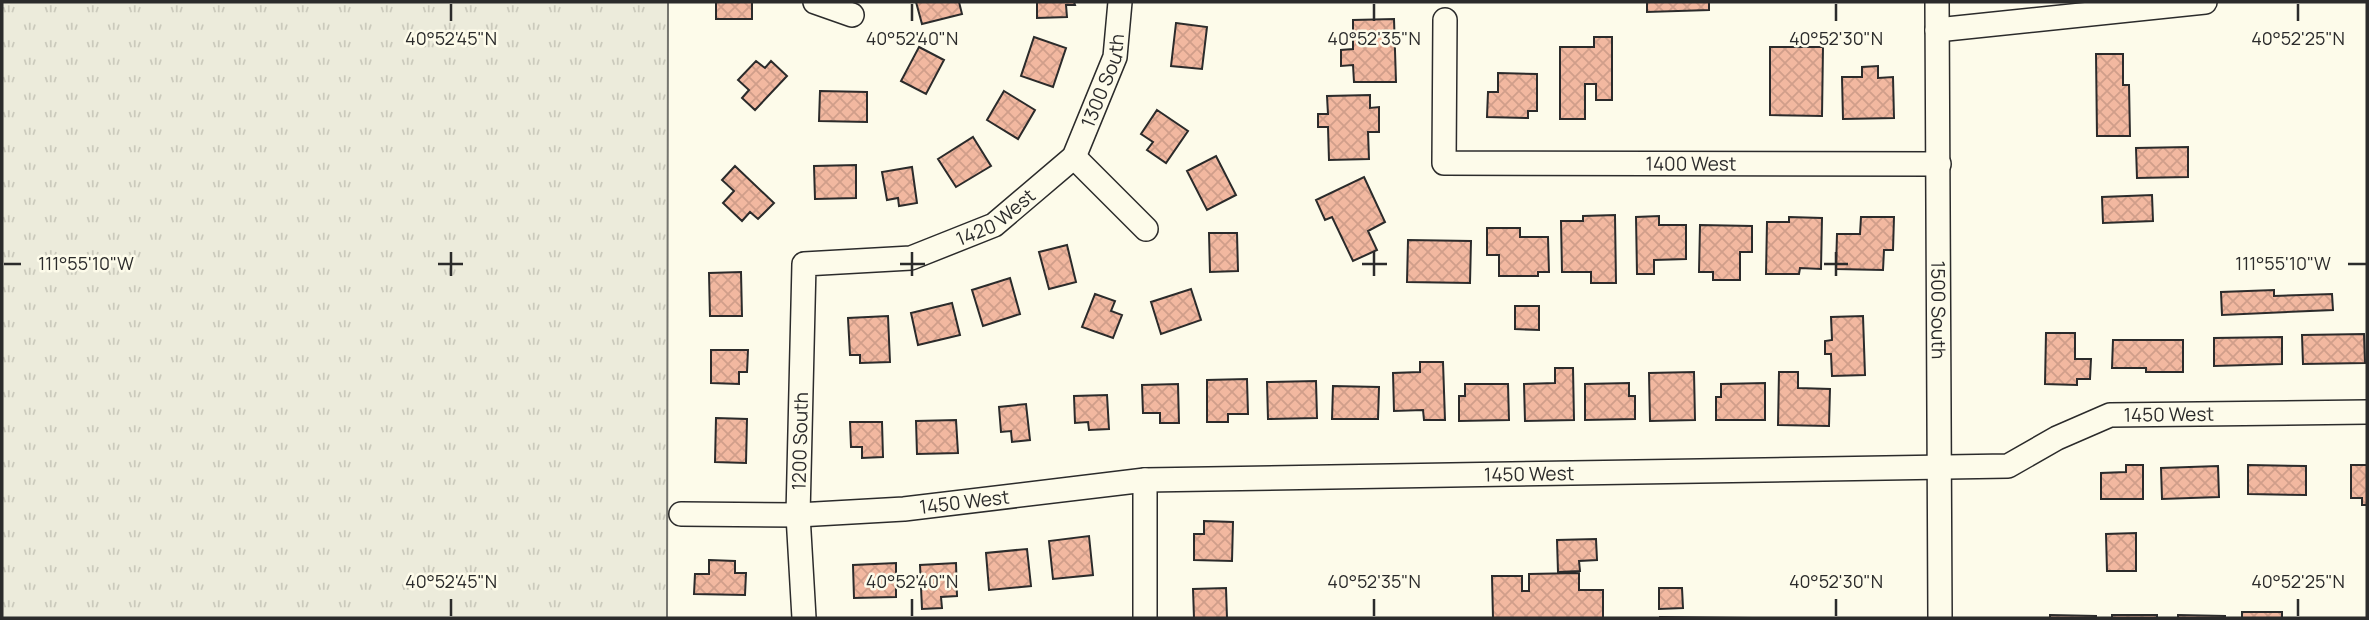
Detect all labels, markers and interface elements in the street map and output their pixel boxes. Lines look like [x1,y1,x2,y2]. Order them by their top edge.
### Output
text: 40°52'45"N [405,26,497,50]
text: 40°52'40"N [866,26,958,50]
text: 40°52'35"N [1327,26,1421,50]
text: 40°52'30"N [1789,26,1883,50]
text: 40°52'25"N [2251,26,2345,50]
street label: 1300 South [1075,33,1130,131]
street label: 1400 West [1645,150,1737,177]
street label: 1420 West [952,182,1041,252]
text: 111°55'10"W [38,251,134,275]
text: 111°55'10"W [2235,251,2331,275]
street label: 1500 South [1925,261,1952,359]
street label: 1200 South [786,392,814,491]
street label: 1450 West [2123,401,2214,428]
street label: 1450 West [1484,460,1574,488]
street label: 1450 West [918,483,1011,520]
text: 40°52'45"N [405,569,497,593]
text: 40°52'40"N [866,569,958,593]
text: 40°52'35"N [1327,569,1421,593]
text: 40°52'30"N [1789,569,1883,593]
text: 40°52'25"N [2251,569,2345,593]

